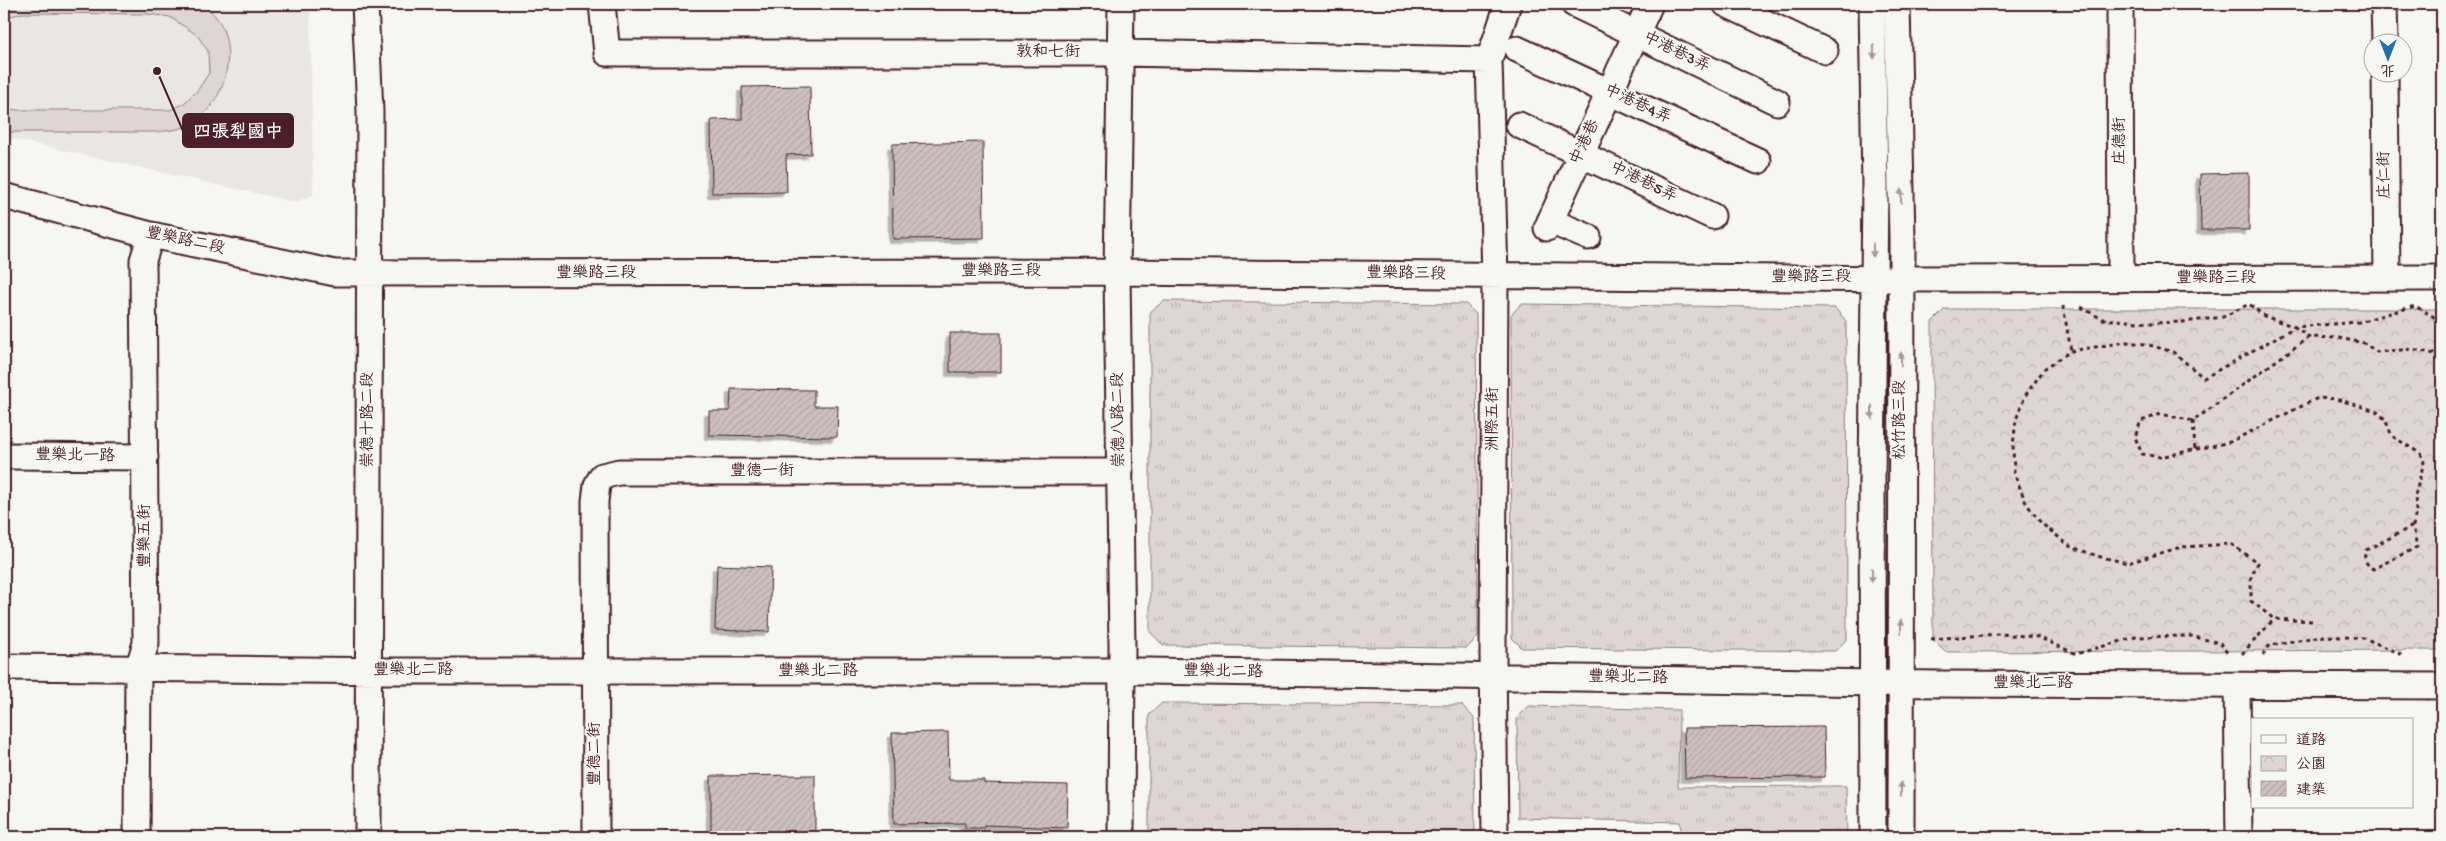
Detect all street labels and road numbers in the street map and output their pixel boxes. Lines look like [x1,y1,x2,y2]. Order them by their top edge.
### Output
street label: 中港巷3弄 [1639,27,1714,77]
street label: 敦和七街 [1016,42,1080,63]
street label: 中港巷4弄 [1601,79,1674,129]
street label: 中港巷 [1565,116,1605,169]
street label: 庄德街 [2111,117,2131,165]
street label: 庄仁街 [2375,151,2396,199]
street label: 中港巷5弄 [1606,157,1681,207]
street label: 豐樂路二段 [144,222,227,260]
street label: 豐樂路三段 [961,261,1041,282]
street label: 豐樂路三段 [556,263,636,284]
street label: 豐樂路三段 [1366,263,1446,285]
street label: 豐樂路三段 [1771,267,1851,288]
street label: 豐樂路三段 [2176,268,2256,289]
street label: 崇德十路二段 [358,372,379,468]
street label: 崇德八路二段 [1108,372,1130,468]
street label: 松竹路三段 [1890,380,1911,460]
street label: 洲際五街 [1483,387,1504,451]
street label: 豐樂北一路 [35,445,115,467]
street label: 豐德一街 [730,462,794,482]
street label: 豐樂五街 [135,504,156,568]
street label: 豐樂北二路 [373,660,453,681]
street label: 豐樂北二路 [778,661,858,682]
street label: 豐樂北二路 [1183,661,1263,683]
street label: 豐樂北二路 [1588,667,1668,689]
street label: 豐樂北二路 [1993,673,2073,694]
street label: 豐德二街 [586,722,606,786]

